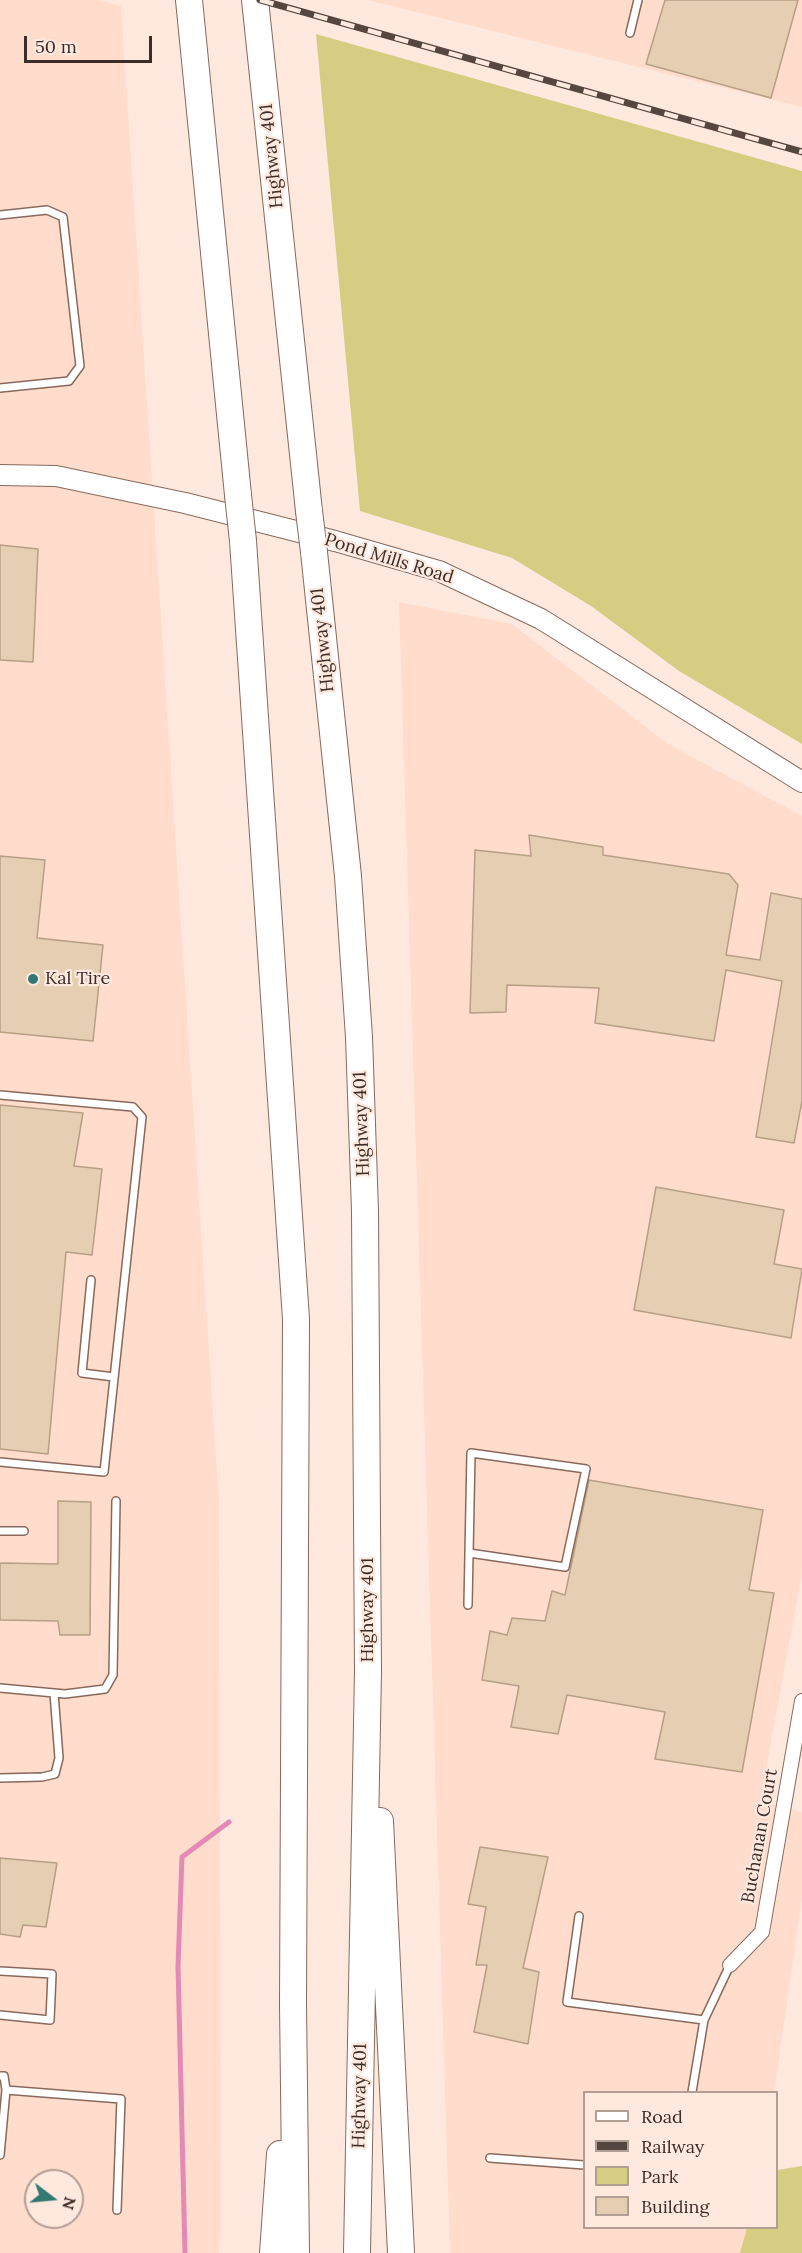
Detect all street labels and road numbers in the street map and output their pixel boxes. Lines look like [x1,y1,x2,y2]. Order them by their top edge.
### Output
street label: Highway 401 [256,103,288,209]
street label: Pond Mills Road [322,529,456,589]
street label: Highway 401 [307,587,339,693]
street label: Highway 401 [349,1071,375,1177]
street label: Highway 401 [357,1557,379,1663]
street label: Buchanan Court [738,1767,782,1905]
street label: Highway 401 [348,2043,372,2149]

